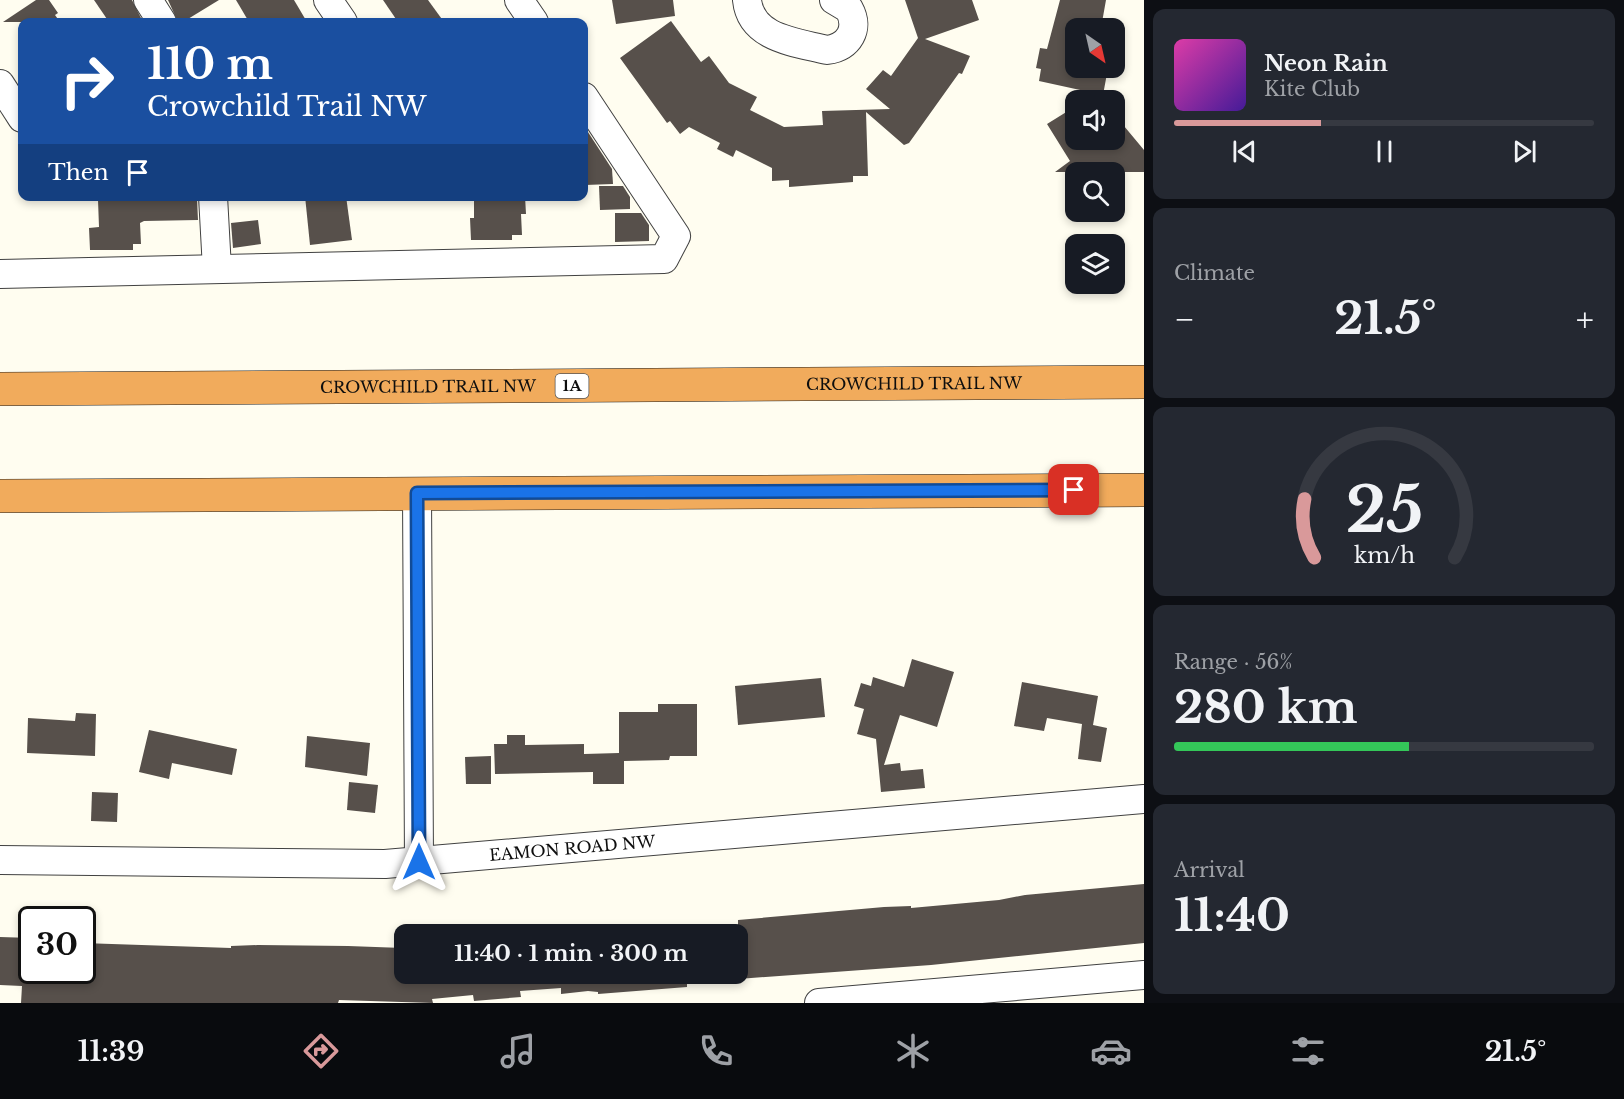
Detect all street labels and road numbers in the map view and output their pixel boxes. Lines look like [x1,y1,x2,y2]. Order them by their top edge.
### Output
street label: CROWCHILD TRAIL NW [806,373,1022,394]
road number: 1A [556,374,588,398]
street label: CROWCHILD TRAIL NW [320,376,536,397]
street label: EAMON ROAD NW [488,831,656,865]

